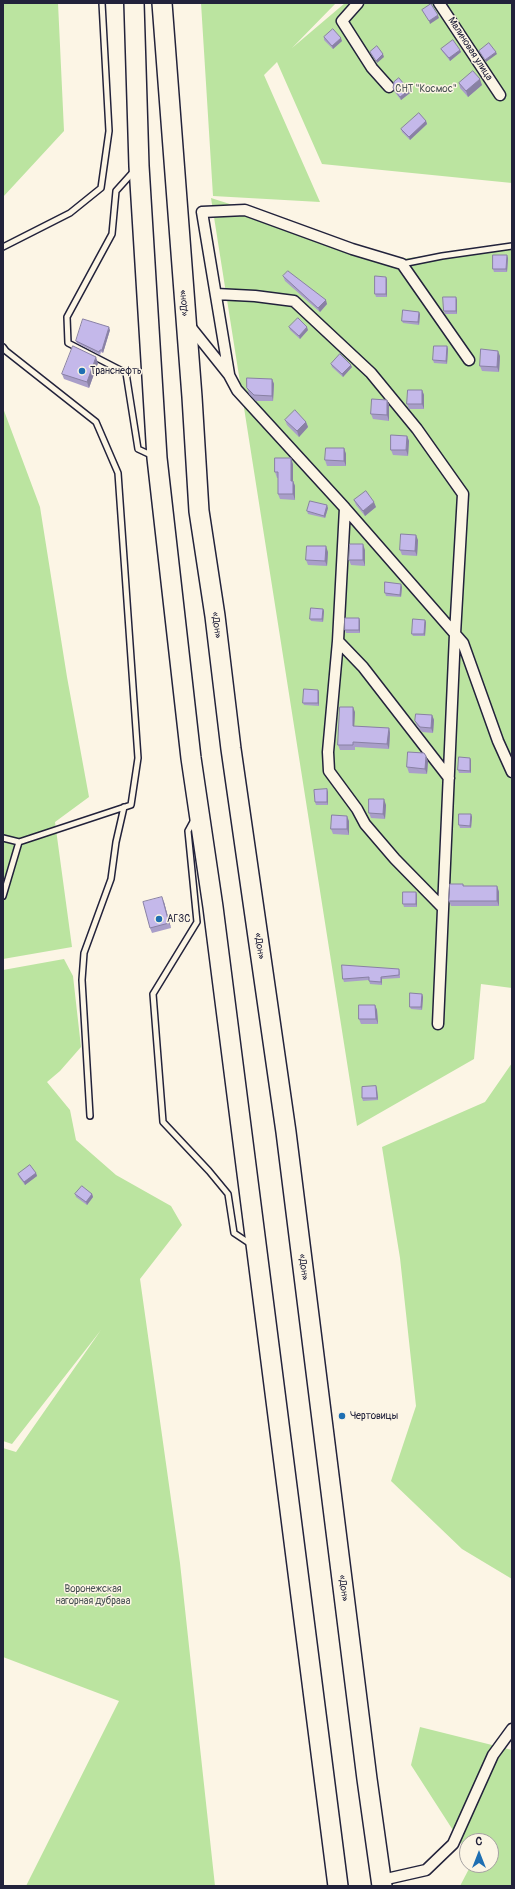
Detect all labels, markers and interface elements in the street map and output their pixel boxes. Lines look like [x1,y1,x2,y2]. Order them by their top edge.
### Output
street label: Малиновая улица [445,15,495,83]
park label: СНТ "Космос" [395,83,457,95]
street label: «Дон» [177,289,191,317]
place label: Транснефть [90,365,142,377]
marker: Транснефть [77,366,87,376]
street label: «Дон» [208,611,224,639]
place label: АГЗС [167,913,190,925]
marker: АГЗС [154,914,164,924]
street label: «Дон» [251,932,267,960]
street label: «Дон» [295,1253,311,1281]
place label: Чертовицы [350,1410,398,1422]
marker: Чертовицы [337,1411,347,1421]
street label: «Дон» [335,1574,351,1602]
park label: Воронежская нагорная дубрава [56,1583,130,1606]
north arrow [459,1833,499,1873]
text: С [476,1835,482,1848]

